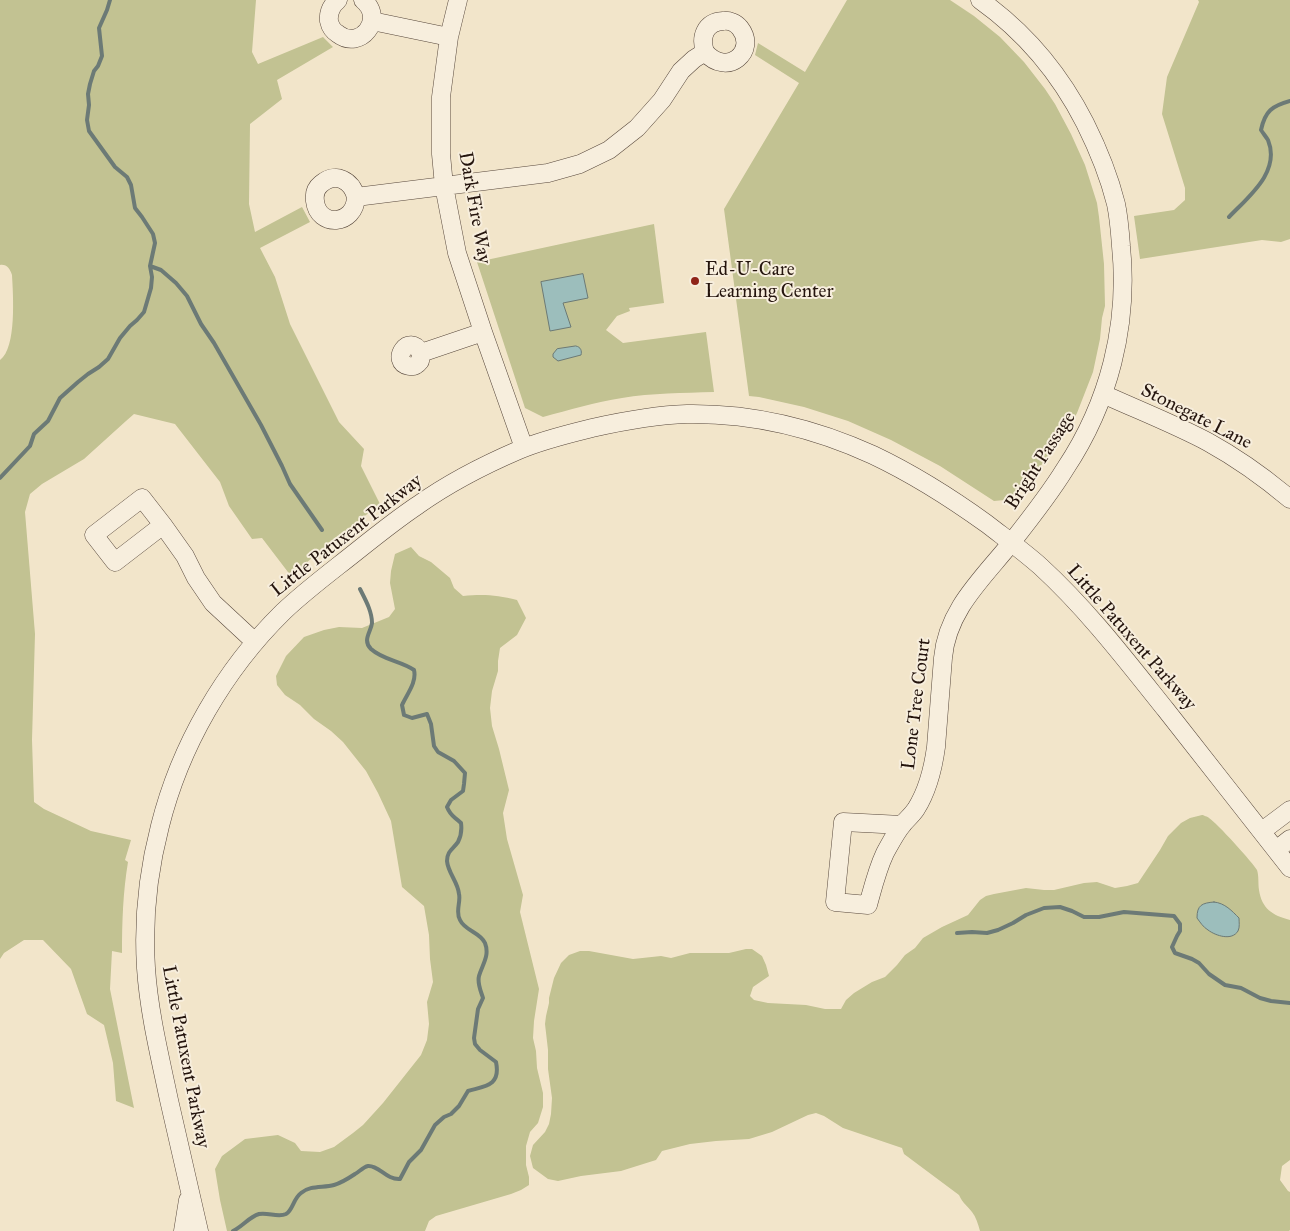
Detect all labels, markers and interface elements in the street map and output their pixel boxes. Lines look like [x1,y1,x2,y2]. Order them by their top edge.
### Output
street label: Dark Fire Way [453,150,495,266]
place label: Ed-U-Care Learning Center [705,259,834,303]
marker: Ed-U-Care Learning Center [689,275,701,287]
street label: Stonegate Lane [1137,379,1255,455]
street label: Bright Passage [1001,408,1081,514]
street label: Little Patuxent Parkway [267,470,427,602]
street label: Little Patuxent Parkway [1061,560,1201,716]
street label: Lone Tree Court [898,637,936,771]
street label: Little Patuxent Parkway [156,964,214,1150]

